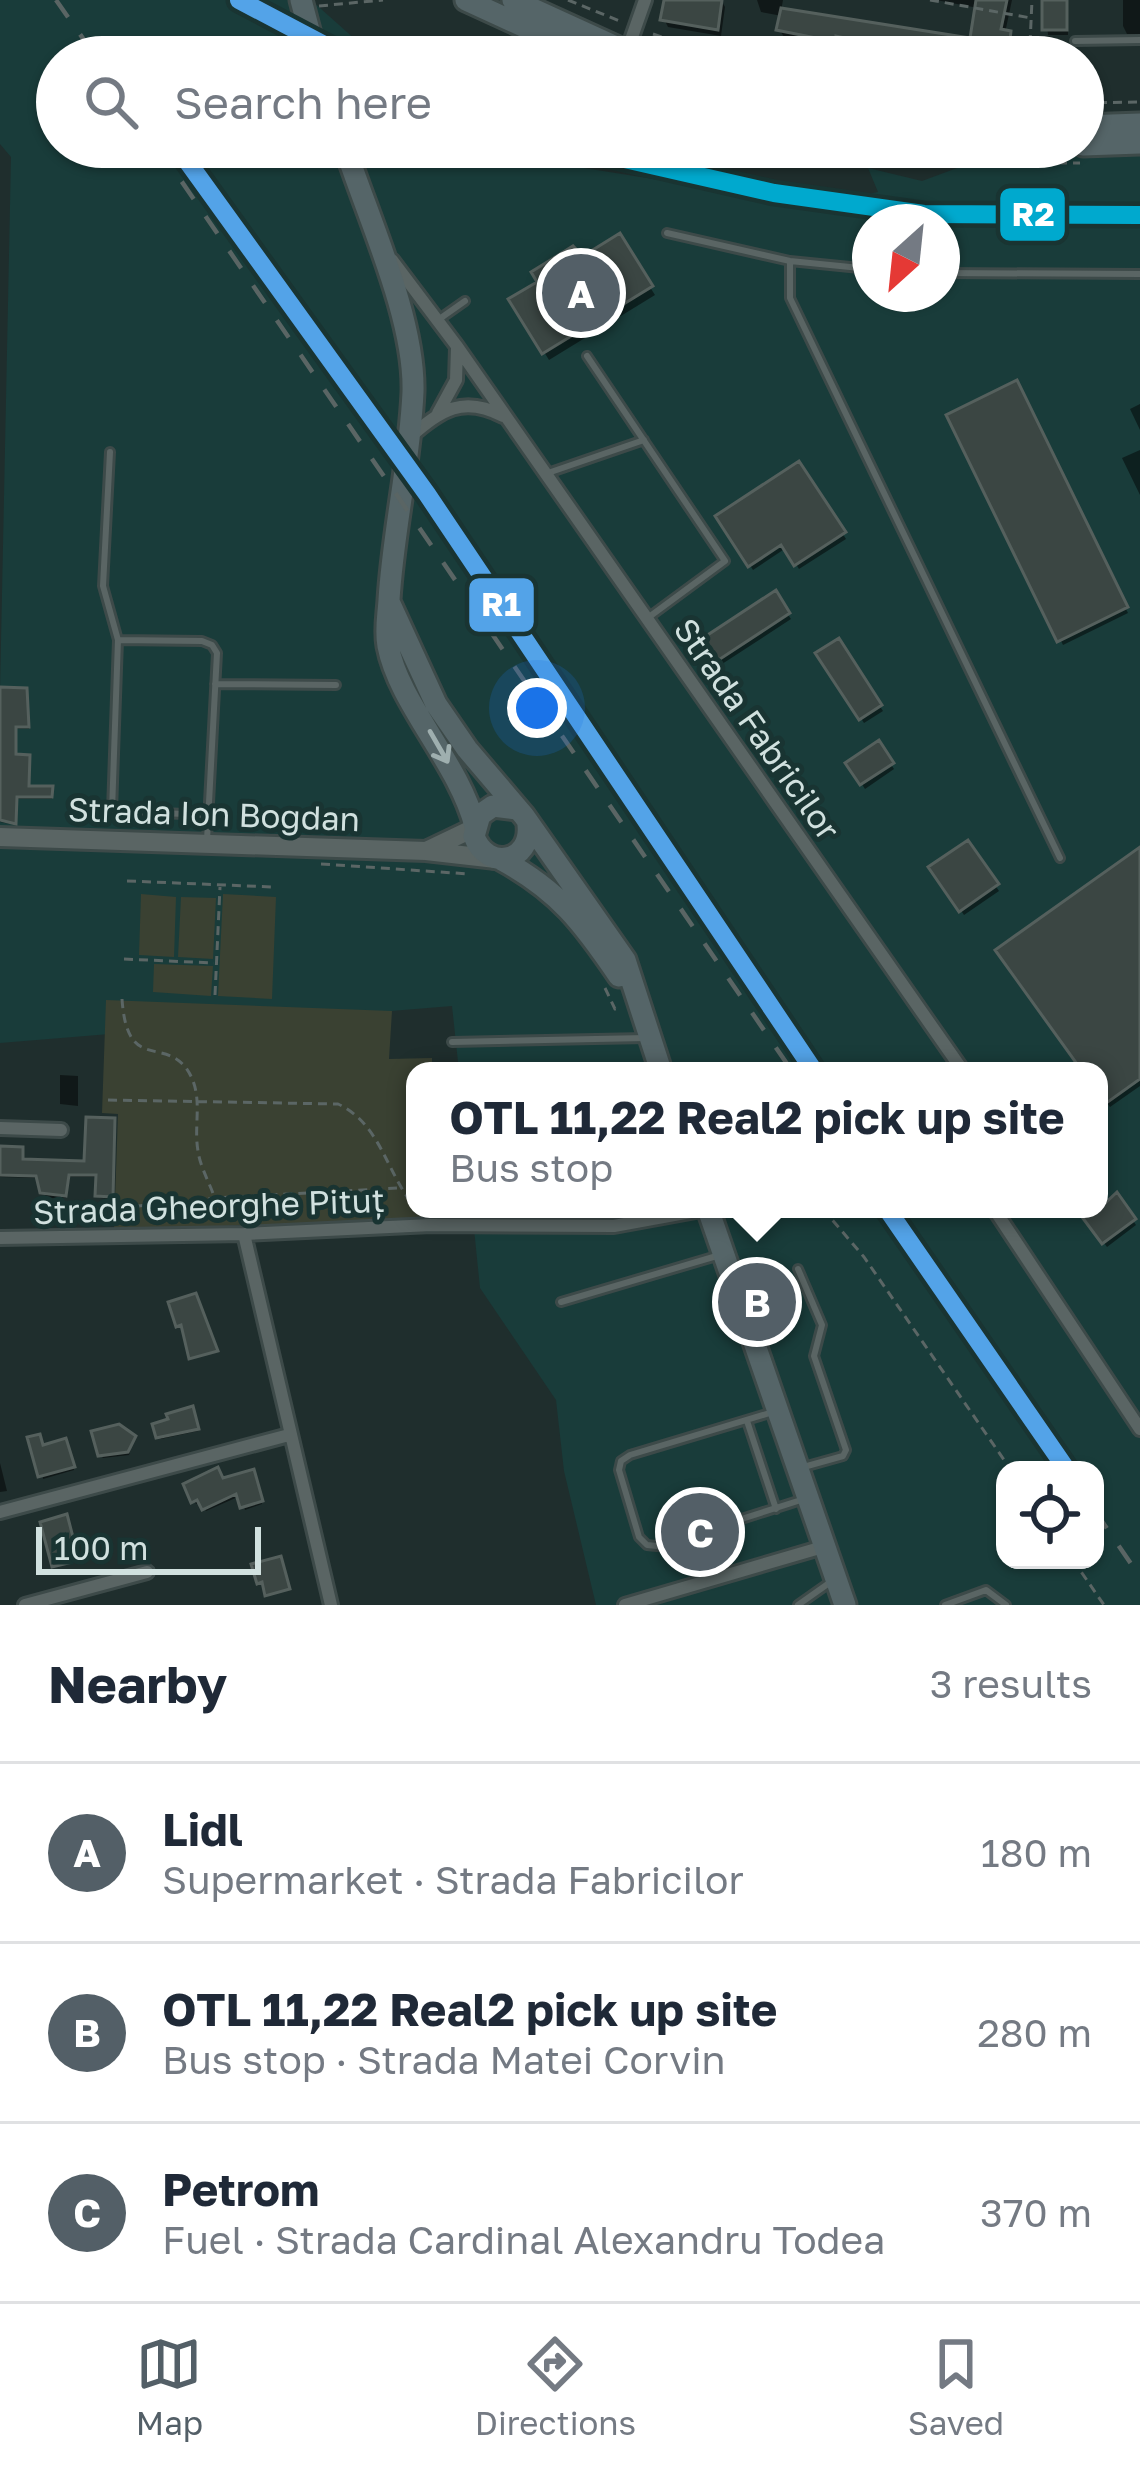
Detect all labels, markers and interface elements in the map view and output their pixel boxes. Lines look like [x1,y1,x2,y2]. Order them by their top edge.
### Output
search box [36,36,1104,168]
icon: search [78,69,144,135]
text: Search here [174,75,432,129]
line badge: R2 [998,186,1067,243]
text: R2 [1011,194,1055,233]
north arrow [852,204,960,312]
pin: A [542,248,620,338]
line badge: R1 [467,576,536,634]
text: R1 [481,584,521,623]
street label: Strada Fabricilor [666,610,848,847]
your location [507,678,567,738]
one-way arrow [427,729,451,764]
street label: Strada Ion Bogdan [67,789,361,838]
popup [406,1062,1108,1218]
text: OTL 11,22 Real2 pick up site [449,1090,1065,1144]
text: Bus stop [449,1144,613,1191]
street label: Strada Gheorghe Pituț [32,1180,386,1232]
pin: B [718,1257,796,1347]
map controls [996,1461,1104,1569]
button: locate [996,1461,1104,1569]
pin: C [661,1487,739,1577]
scale bar [36,1521,261,1574]
text: 100 m [54,1528,148,1567]
text: Nearby [48,1653,227,1714]
text: 3 results [930,1660,1092,1707]
text: Lidl [162,1802,243,1856]
text: A [73,1829,101,1876]
text: 180 m [981,1829,1092,1876]
text: Supermarket · Strada Fabricilor [162,1856,744,1903]
text: OTL 11,22 Real2 pick up site [162,1982,777,2036]
text: B [73,2009,101,2056]
text: 280 m [977,2009,1092,2056]
text: Bus stop · Strada Matei Corvin [162,2036,726,2083]
text: Petrom [162,2162,319,2216]
text: C [73,2189,101,2236]
text: 370 m [980,2189,1092,2236]
text: Fuel · Strada Cardinal Alexandru Todea [162,2216,885,2263]
tab: Map [136,2331,203,2442]
tab: Directions [475,2331,636,2442]
tab: Saved [908,2331,1004,2442]

